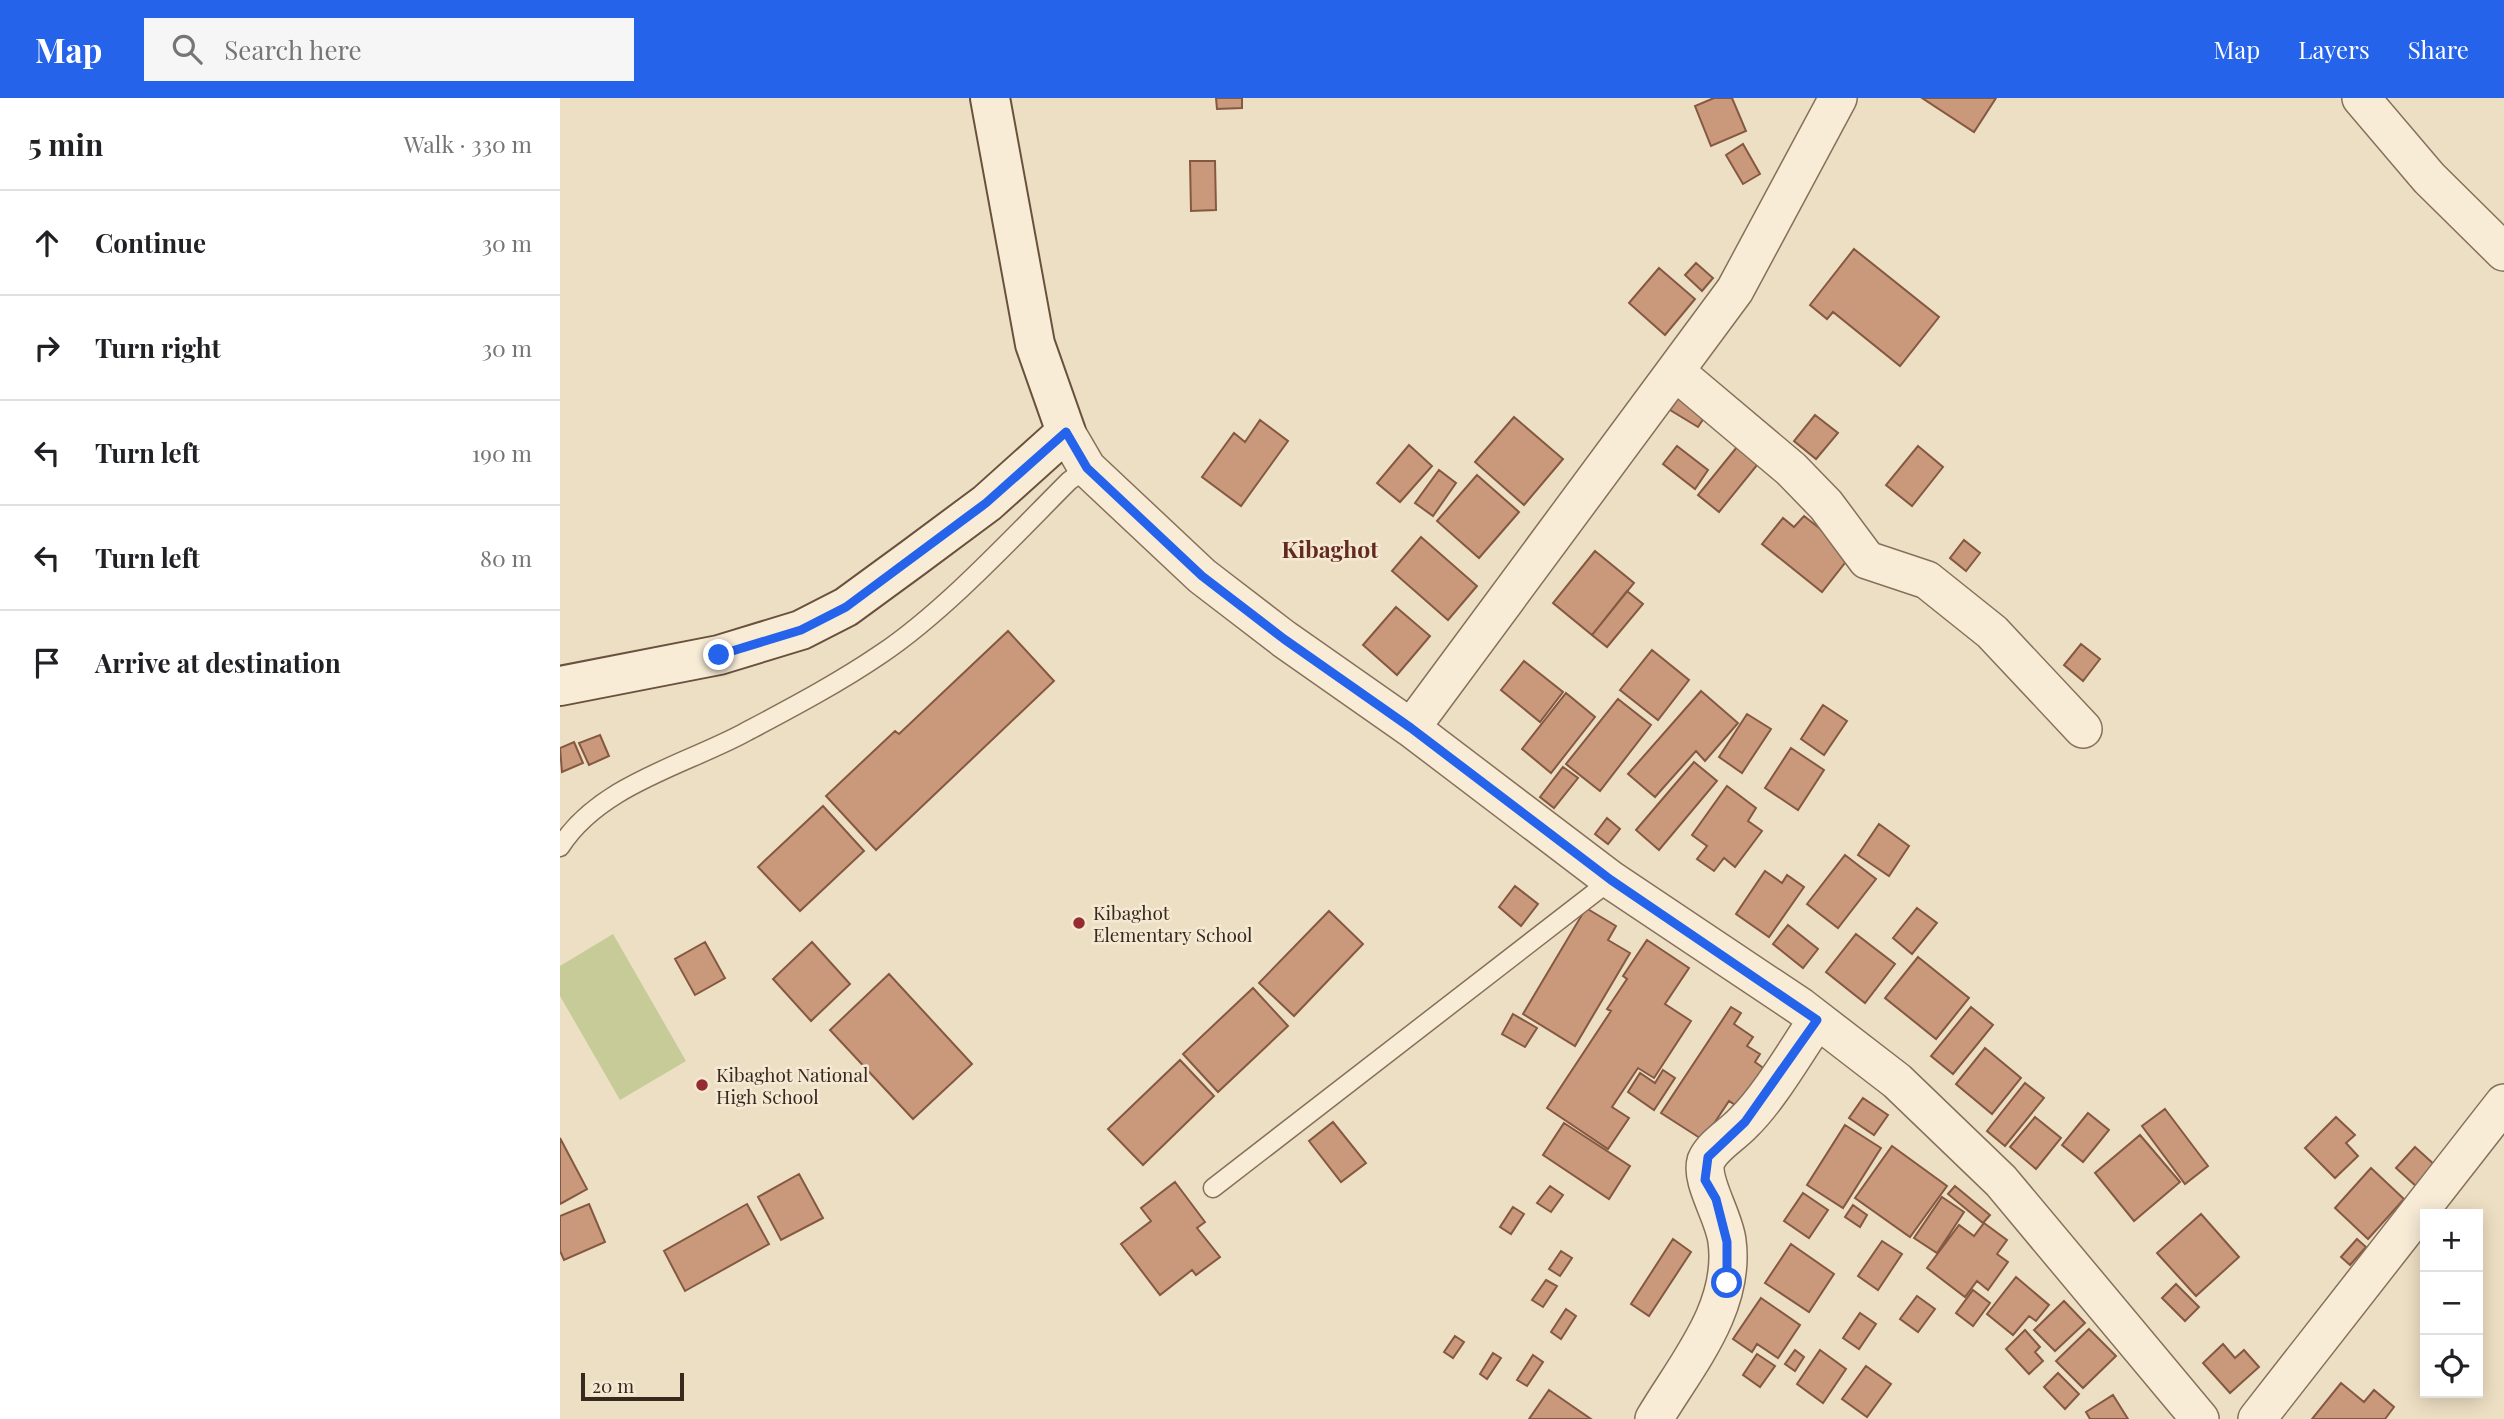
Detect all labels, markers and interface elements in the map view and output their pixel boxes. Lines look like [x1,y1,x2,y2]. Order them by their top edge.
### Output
search box [144,18,634,81]
text: Map [35,27,102,71]
icon: search [168,30,206,68]
text: Search here [224,32,362,67]
text: Map [2214,33,2260,65]
text: Layers [2298,33,2370,65]
text: Share [2408,33,2469,65]
text: 5 min [28,124,103,164]
text: Walk · 330 m [404,128,532,159]
icon: ahead [28,224,66,262]
text: Continue [95,225,206,260]
text: 30 m [482,227,532,258]
icon: right [28,329,66,367]
text: Turn right [95,330,221,365]
text: 30 m [482,332,532,363]
icon: left [28,434,66,472]
text: Turn left [95,435,200,470]
text: 190 m [472,437,532,468]
district label: Kibaghot [1282,533,1379,564]
icon: left [28,539,66,577]
text: Turn left [95,540,200,575]
text: 80 m [480,542,532,573]
route end [703,639,734,670]
icon: arrive [28,644,66,682]
text: Arrive at destination [95,645,341,680]
place label: Kibaghot Elementary School [1093,899,1253,947]
marker: Kibaghot Elementary School [1071,915,1087,931]
place label: Kibaghot National High School [716,1061,869,1109]
marker: Kibaghot National High School [694,1077,710,1093]
map controls [2420,1209,2483,1398]
button: + [2420,1209,2483,1272]
route start [1711,1267,1742,1298]
button: − [2420,1272,2483,1335]
button: locate [2420,1335,2483,1398]
scale bar [581,1370,684,1402]
text: 20 m [592,1372,634,1398]

